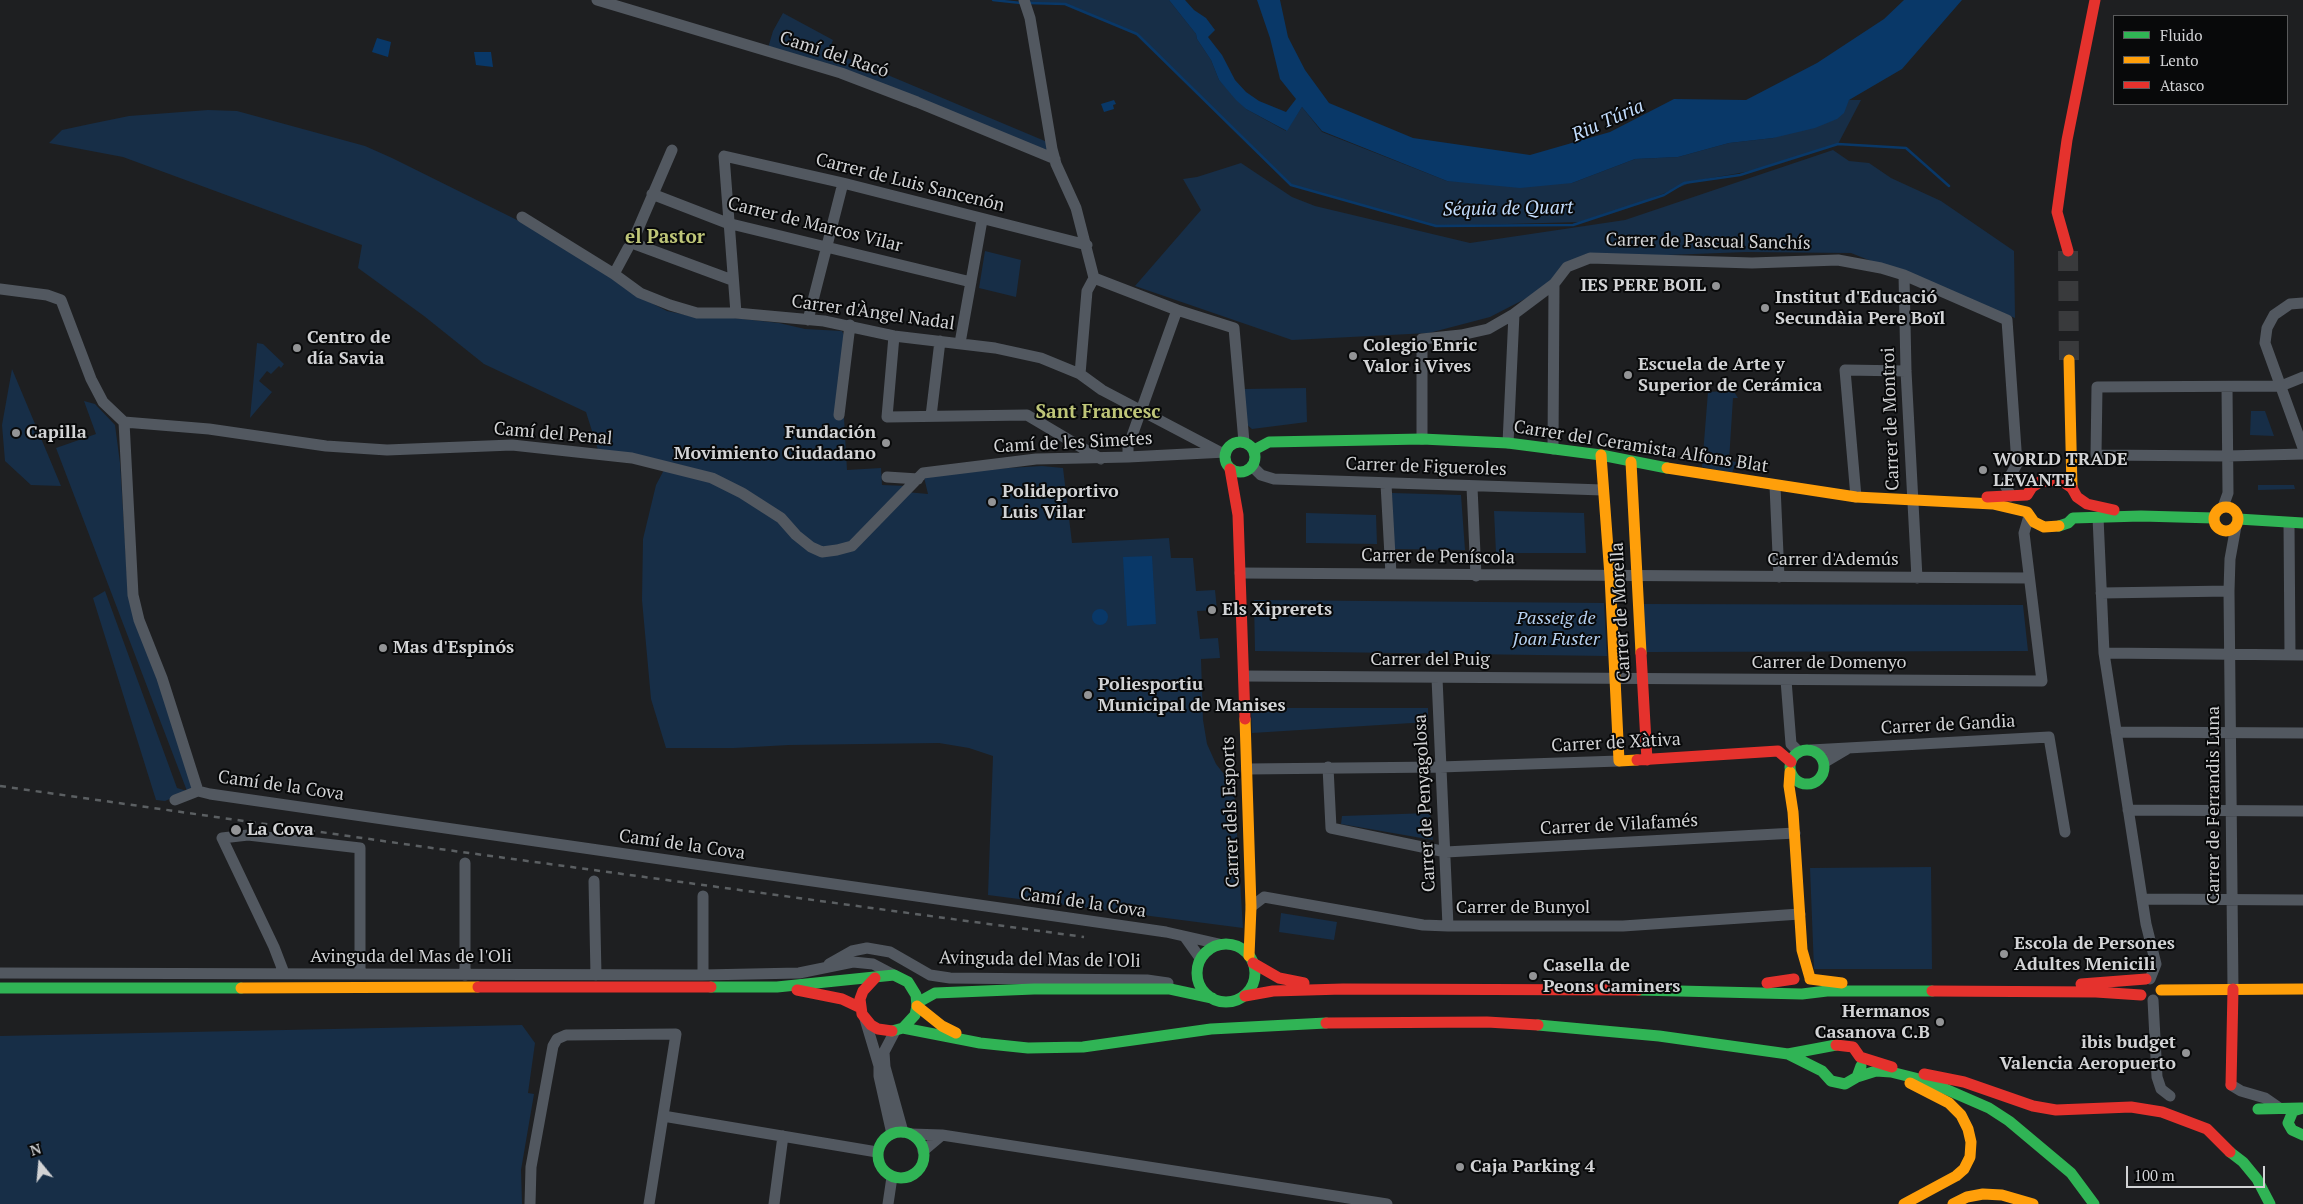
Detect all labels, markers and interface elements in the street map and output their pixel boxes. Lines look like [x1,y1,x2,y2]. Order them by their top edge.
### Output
legend [2113,15,2288,105]
text: Fluido [2160,25,2202,45]
street label: Camí del Racó [777,27,891,83]
text: Lento [2160,50,2199,70]
text: Atasco [2160,75,2204,95]
water label: Riu Túria [1568,95,1648,147]
street label: Carrer de Luis Sancenón [813,149,1007,217]
street label: Carrer de Marcos Vilar [725,193,905,257]
water label: Séquia de Quart [1442,196,1574,222]
district label: el Pastor [625,227,705,249]
street label: Carrer de Pascual Sanchís [1605,229,1811,255]
place label: IES PERE BOIL [1580,275,1706,297]
marker: IES PERE BOIL [1710,280,1722,292]
place label: Institut d'Educació Secundàia Pere Boïl [1775,287,1945,330]
street label: Carrer d'Àngel Nadal [790,291,956,335]
marker: Institut d'Educació Secundàia Pere Boïl [1759,302,1771,314]
place label: Centro de día Savia [307,327,391,369]
place label: Colegio Enric Valor i Vives [1363,335,1477,378]
marker: Centro de día Savia [291,342,303,354]
street label: Carrer de Montroi [1878,347,1904,491]
marker: Colegio Enric Valor i Vives [1347,350,1359,362]
place label: Escuela de Arte y Superior de Cerámica [1638,354,1822,396]
marker: Escuela de Arte y Superior de Cerámica [1622,369,1634,381]
district label: Sant Francesc [1036,402,1160,424]
street label: Carrer del Ceramista Alfons Blat [1512,416,1770,478]
street label: Camí del Penal [493,418,613,450]
place label: Capilla [26,422,87,444]
place label: Fundación Movimiento Ciudadano [674,422,876,464]
marker: Capilla [10,427,22,439]
street label: Camí de les Simetes [993,428,1153,458]
marker: Fundación Movimiento Ciudadano [880,437,892,449]
place label: WORLD TRADE LEVANTE [1993,449,2128,492]
street label: Carrer de Figueroles [1345,453,1507,481]
marker: WORLD TRADE LEVANTE [1977,464,1989,476]
place label: Polideportivo Luis Vilar [1002,481,1119,524]
marker: Polideportivo Luis Vilar [986,496,998,508]
street label: Carrer de Morella [1607,542,1635,682]
street label: Carrer de Peníscola [1361,545,1515,569]
street label: Carrer d'Ademús [1767,549,1899,571]
place label: Els Xiprerets [1222,599,1332,621]
marker: Els Xiprerets [1206,604,1218,616]
park label: Passeig de Joan Fuster [1512,608,1600,650]
place label: Mas d'Espinós [393,637,514,659]
marker: Mas d'Espinós [377,642,389,654]
street label: Carrer del Puig [1370,649,1490,671]
street label: Carrer de Domenyo [1752,652,1906,674]
place label: Poliesportiu Municipal de Manises [1098,674,1286,716]
marker: Poliesportiu Municipal de Manises [1082,689,1094,701]
street label: Carrer de Ferrandis Luna [2203,706,2225,904]
street label: Carrer de Gandia [1880,711,2016,739]
street label: Carrer de Penyagolosa [1410,714,1440,892]
street label: Carrer de Xàtiva [1551,729,1681,757]
street label: Carrer dels Esports [1218,736,1244,888]
street label: Camí de la Cova [216,766,346,806]
street label: Carrer de Vilafamés [1539,810,1699,840]
place label: La Cova [247,819,314,841]
marker: La Cova [229,823,243,837]
street label: Camí de la Cova [617,825,747,865]
street label: Camí de la Cova [1018,883,1148,923]
street label: Carrer de Bunyol [1456,897,1590,919]
place label: Escola de Persones Adultes Menicili [2014,933,2175,976]
street label: Avinguda del Mas de l'Oli [310,946,512,968]
street label: Avinguda del Mas de l'Oli [939,947,1141,973]
marker: Escola de Persones Adultes Menicili [1998,948,2010,960]
place label: Casella de Peons Caminers [1543,955,1680,998]
marker: Casella de Peons Caminers [1527,970,1539,982]
place label: Hermanos Casanova C.B [1815,1001,1930,1044]
marker: Hermanos Casanova C.B [1934,1016,1946,1028]
place label: ibis budget Valencia Aeropuerto [1999,1032,2176,1074]
marker: ibis budget Valencia Aeropuerto [2180,1047,2192,1059]
north arrow [15,1139,65,1189]
text: N [28,1139,43,1160]
place label: Caja Parking 4 [1470,1156,1595,1178]
scale bar [2128,1156,2267,1188]
marker: Caja Parking 4 [1454,1161,1466,1173]
text: 100 m [2134,1165,2175,1185]

